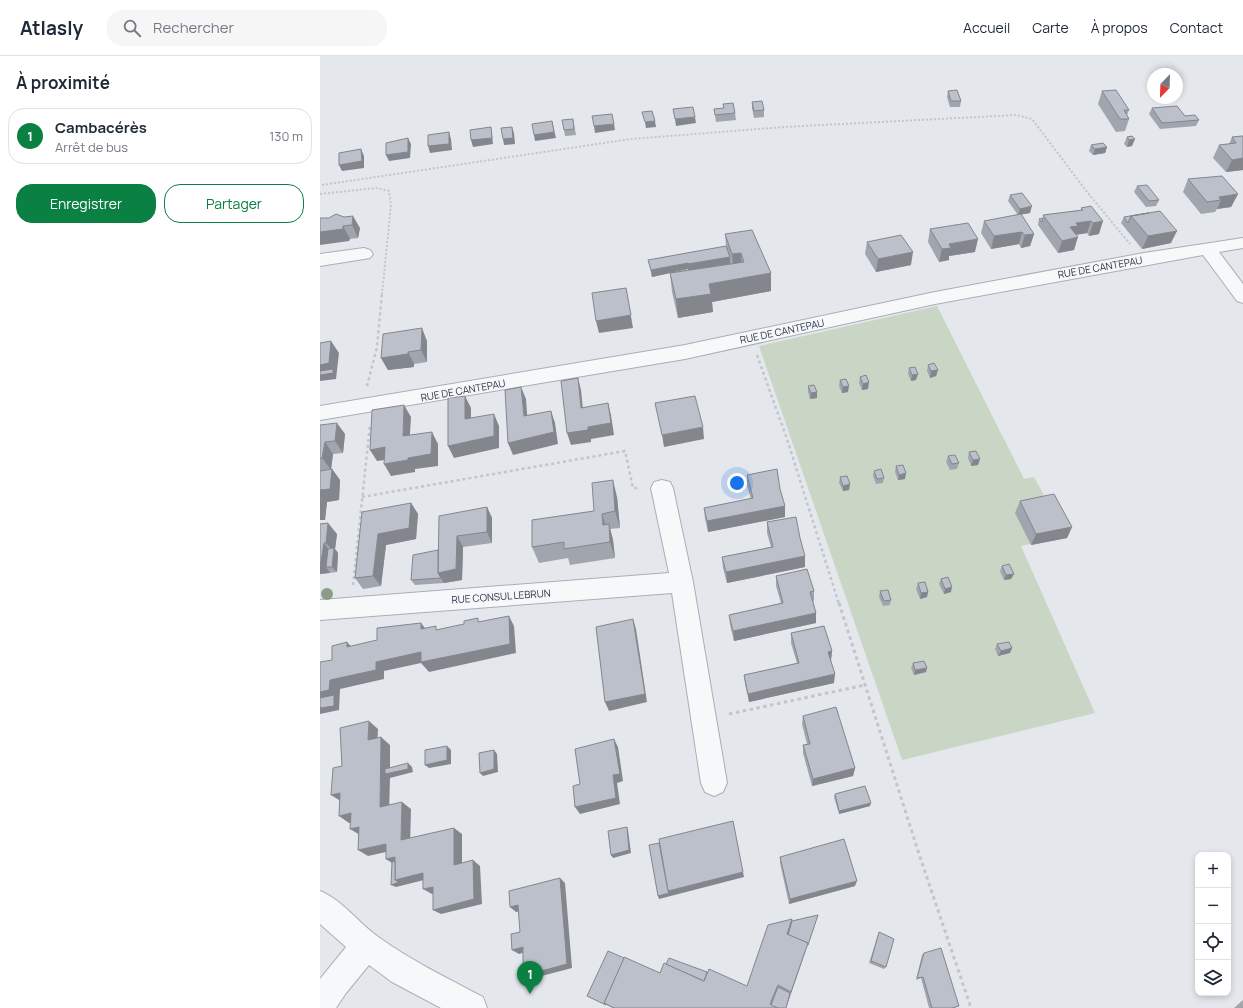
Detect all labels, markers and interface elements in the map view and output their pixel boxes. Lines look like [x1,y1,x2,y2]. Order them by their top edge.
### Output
search box [107,10,387,46]
text: Atlasly [20,15,83,41]
icon: search [121,17,143,39]
text: Rechercher [153,17,234,38]
text: Accueil [963,18,1010,37]
text: Carte [1032,18,1069,37]
text: À propos [1091,18,1148,37]
text: Contact [1170,18,1223,37]
north arrow [1147,68,1183,104]
text: À proximité [16,71,110,94]
text: Cambacérès [55,117,147,138]
text: 1 [27,127,33,145]
text: 130 m [269,127,303,145]
text: Arrêt de bus [55,138,128,156]
button: Enregistrer [16,184,156,223]
button: Partager [164,184,304,223]
street label: RUE DE CANTEPAU [1056,253,1144,281]
street label: RUE DE CANTEPAU [739,315,825,347]
street label: RUE DE CANTEPAU [419,376,507,404]
your location [727,473,747,493]
street label: RUE CONSUL LEBRUN [451,586,551,606]
map controls [1195,852,1231,996]
button: + [1195,852,1231,888]
button: − [1195,888,1231,924]
button: locate [1195,924,1231,960]
button: layers [1195,960,1231,996]
pin: 1 [517,961,543,994]

